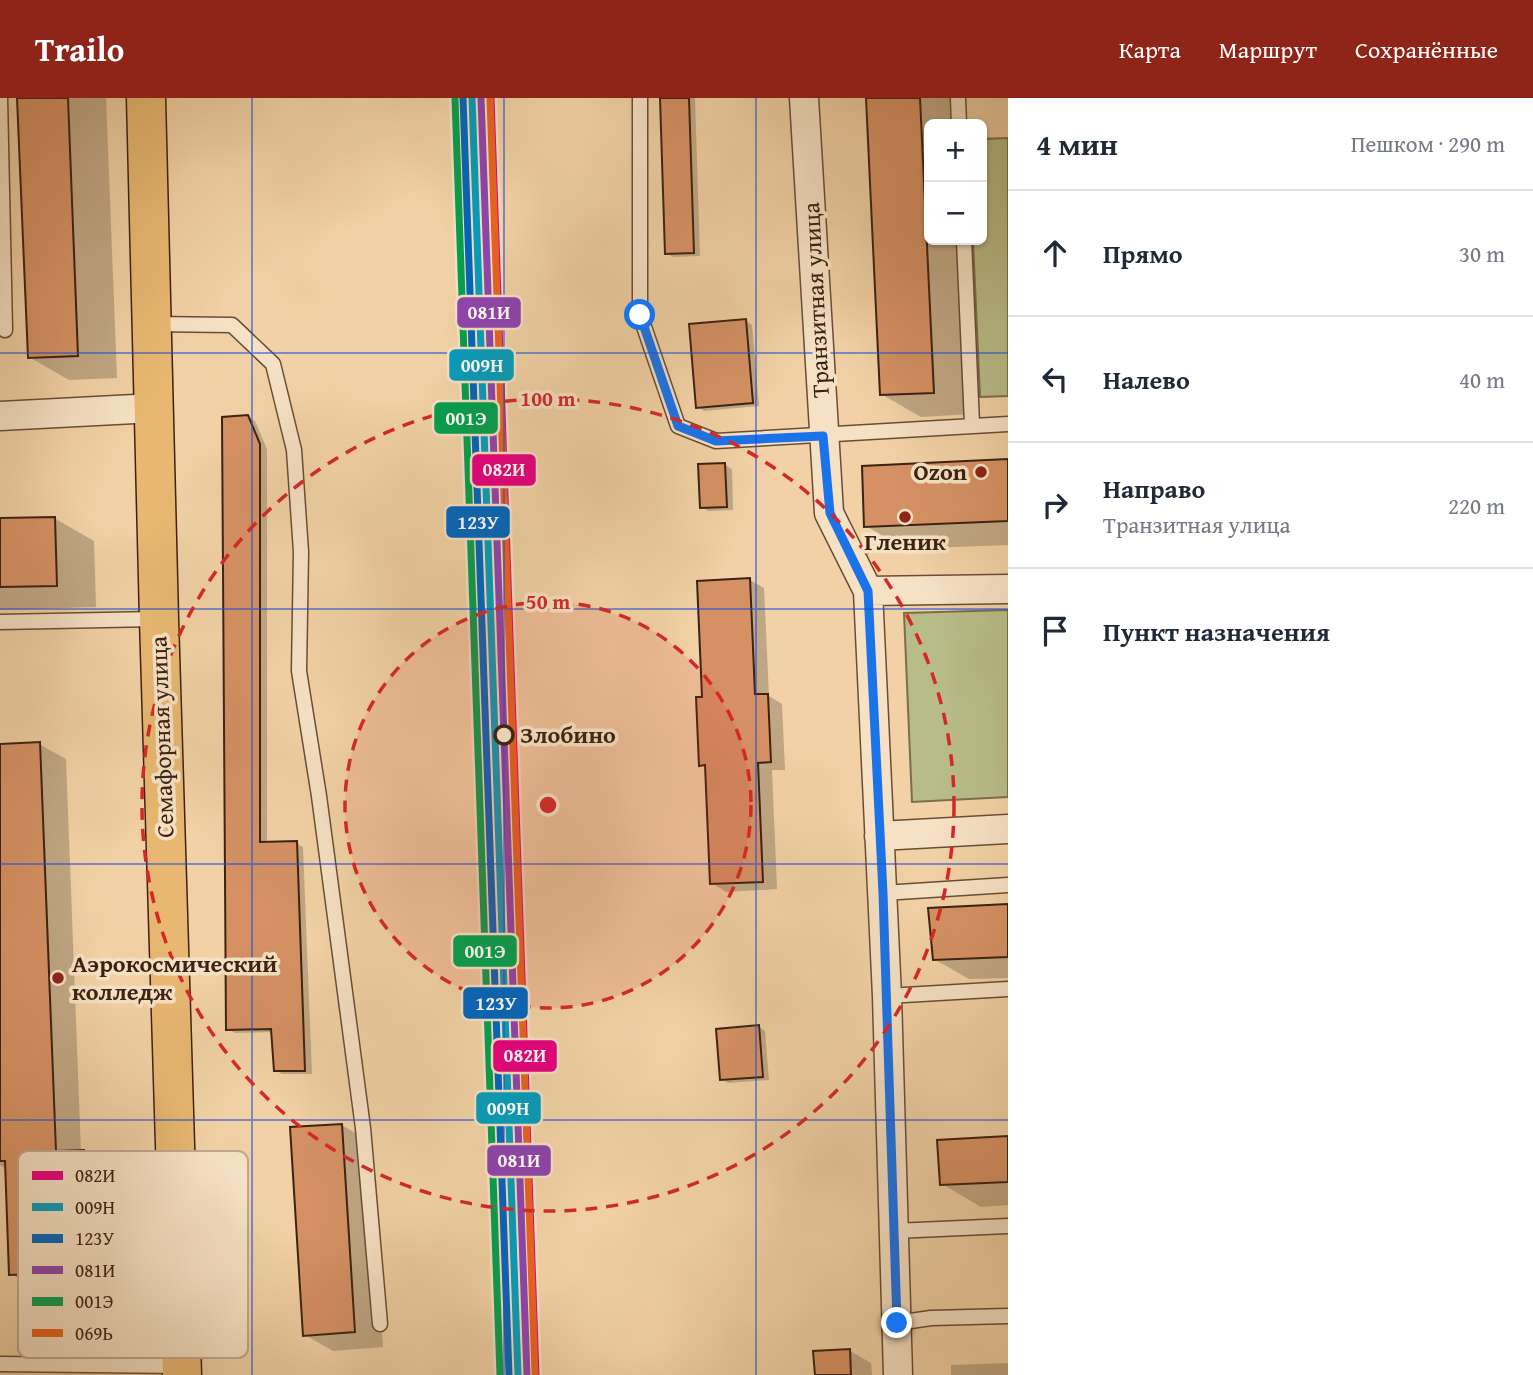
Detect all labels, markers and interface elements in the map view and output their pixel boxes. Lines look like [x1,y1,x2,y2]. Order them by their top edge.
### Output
text: Trailo [35,25,124,73]
text: Карта [1119,32,1181,67]
text: Маршрут [1219,32,1317,67]
text: Сохранённые [1355,32,1498,67]
map controls [924,119,987,245]
button: + [924,119,987,182]
text: 4 мин [1036,122,1118,166]
text: Пешком · 290 m [1351,127,1505,160]
button: − [924,182,987,245]
street label: Транзитная улица [793,201,838,399]
icon: ahead [1036,234,1074,272]
text: Прямо [1103,234,1183,273]
text: 30 m [1459,237,1505,270]
line badge: 081И [456,296,522,329]
text: 081И [468,298,510,326]
route start [624,299,655,330]
line badge: 009Н [448,348,515,382]
text: 009Н [461,351,503,379]
icon: left [1036,360,1074,398]
text: Налево [1103,360,1190,399]
text: 40 m [1459,363,1505,396]
text: 100 m [520,383,576,414]
line badge: 001Э [433,401,499,435]
text: 001Э [445,404,487,432]
line badge: 082И [471,453,537,487]
place label: Ozon [914,454,967,489]
text: 082И [483,455,525,483]
marker: Ozon [973,464,989,480]
text: Направо [1103,469,1205,508]
icon: right [1036,486,1074,524]
text: 220 m [1448,489,1505,522]
line badge: 123У [445,505,511,539]
text: 123У [457,508,499,536]
text: Транзитная улица [1103,508,1290,541]
marker: Гленик [897,509,913,525]
place label: Гленик [864,524,946,559]
text: 50 m [526,586,570,617]
icon: arrive [1036,612,1074,650]
text: Пункт назначения [1103,612,1330,651]
street label: Семафорная улица [140,635,183,838]
place label: Злобино [520,717,616,752]
marker: Злобино [494,725,514,745]
centre of rings [536,793,560,817]
line badge: 001Э [452,934,518,968]
text: 001Э [464,937,506,965]
place label: Аэрокосмический колледж [72,946,277,1009]
marker: Аэрокосмический колледж [50,970,66,986]
line badge: 123У [462,986,529,1020]
text: 123У [475,989,517,1017]
line badge: 082И [492,1039,558,1073]
text: 082И [504,1041,546,1069]
line badge: 009Н [475,1091,542,1125]
text: 009Н [487,1094,529,1122]
line badge: 081И [486,1144,552,1177]
text: 081И [498,1146,540,1174]
legend [18,1151,248,1358]
text: 082И [75,1161,115,1189]
text: 009Н [75,1193,115,1221]
text: 123У [75,1224,114,1252]
text: 081И [75,1256,115,1284]
text: 001Э [75,1287,113,1315]
route end [881,1307,912,1338]
text: 069Ь [75,1319,113,1347]

